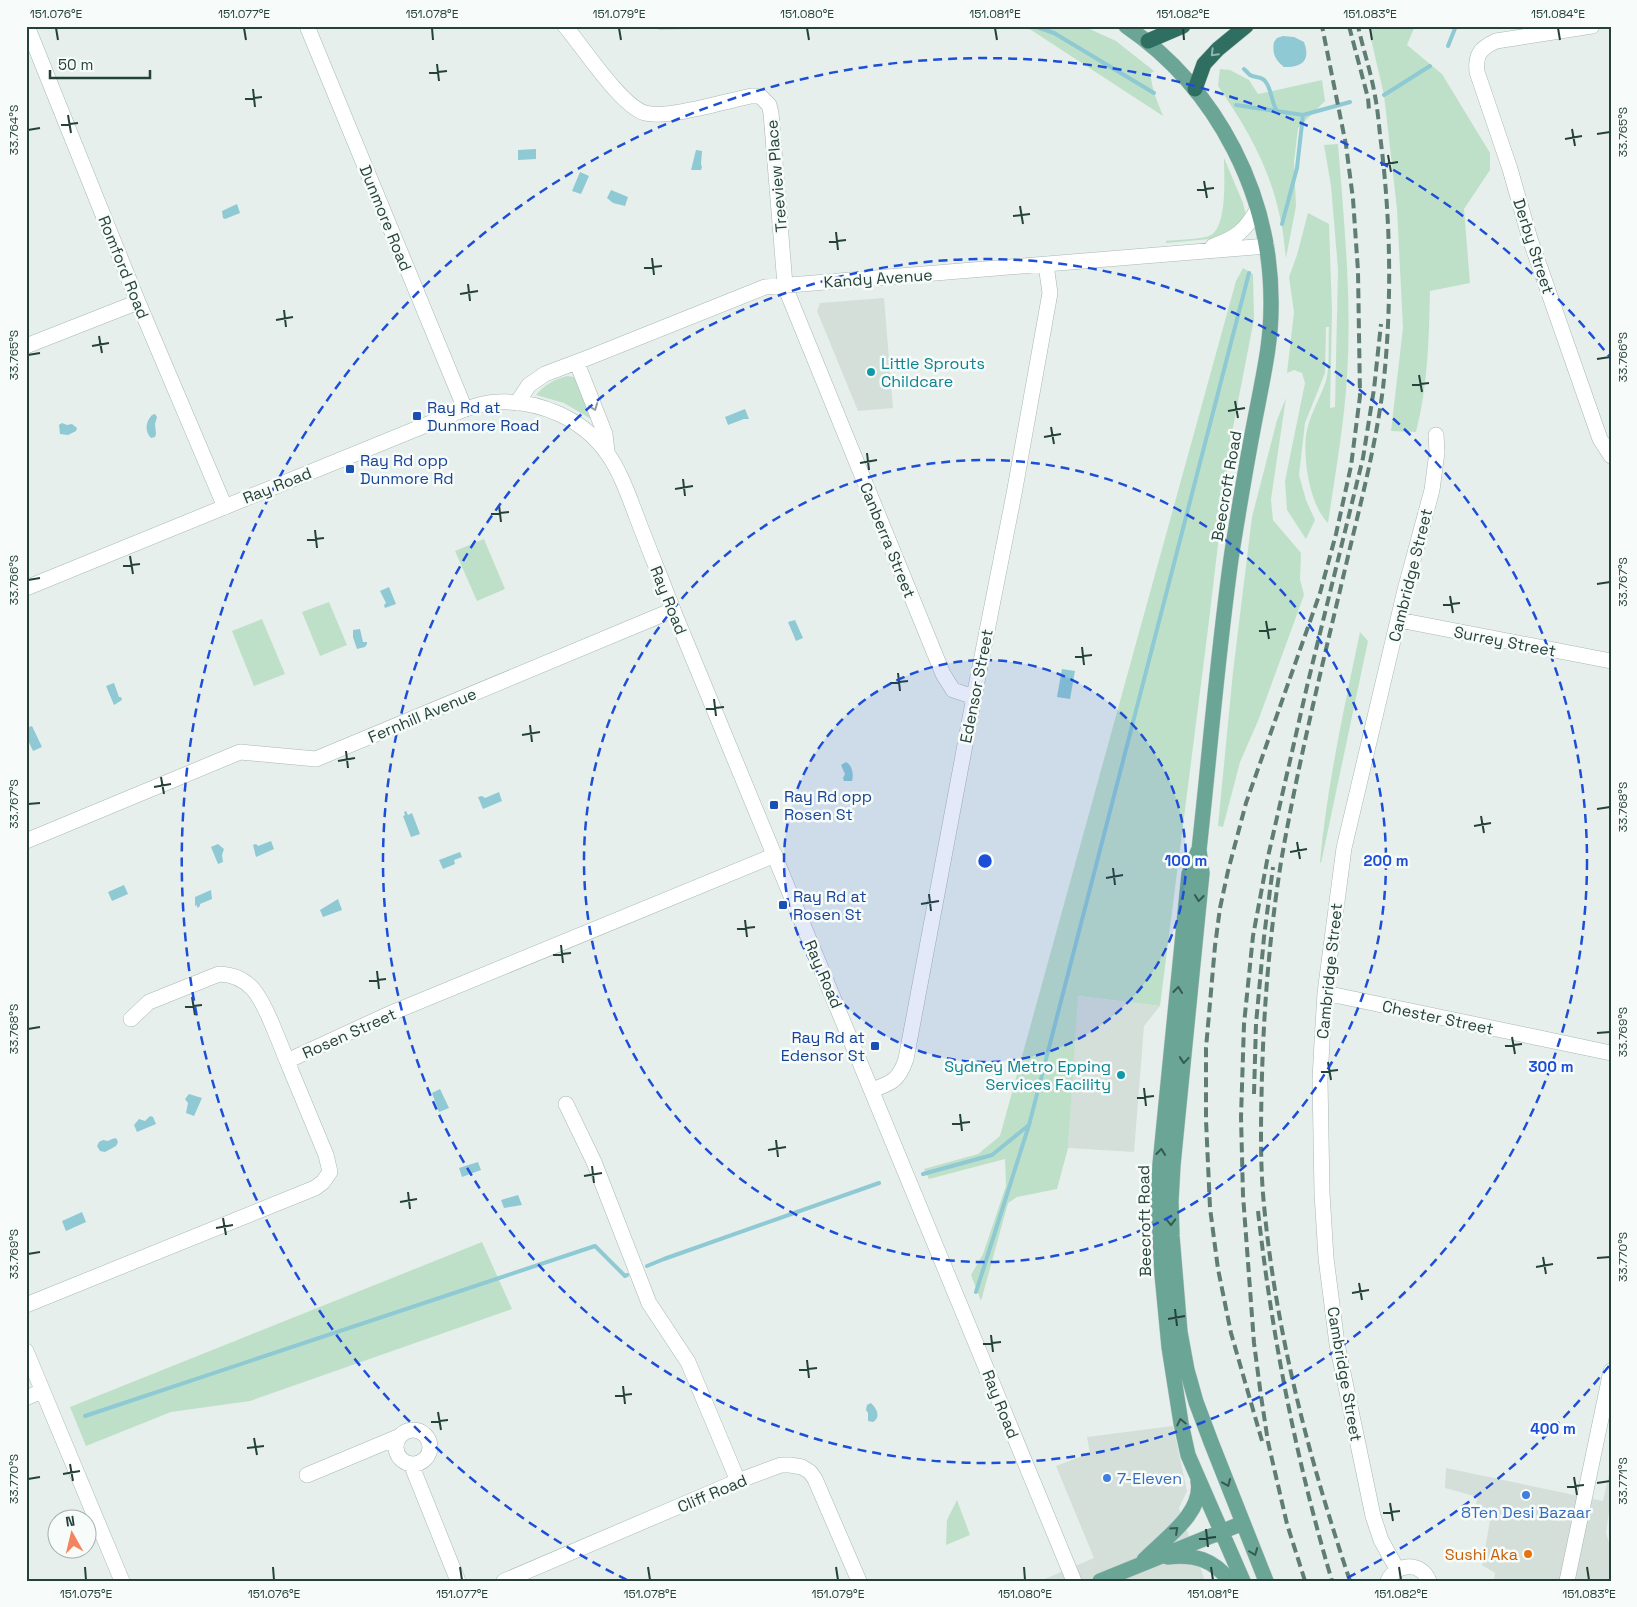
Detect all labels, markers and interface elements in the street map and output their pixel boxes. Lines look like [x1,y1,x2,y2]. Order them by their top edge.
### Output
text: 151.076°E [30,6,83,22]
text: 151.077°E [218,6,270,22]
text: 151.078°E [406,6,459,22]
text: 151.079°E [593,6,646,22]
text: 151.080°E [780,6,834,22]
text: 151.081°E [969,6,1021,22]
text: 151.082°E [1156,6,1210,22]
text: 151.083°E [1343,6,1397,22]
text: 151.084°E [1531,6,1585,22]
one-way arrow [1211,47,1220,56]
scale bar [50,48,150,80]
text: 50 m [58,55,93,74]
text: 33.764°S [6,105,22,155]
text: 33.765°S [1615,107,1631,157]
street label: Treeview Place [761,119,792,233]
street label: Dunmore Road [355,162,416,274]
street label: Derby Street [1508,196,1559,297]
street label: Romford Road [93,212,154,322]
street label: Kandy Avenue [823,264,933,293]
text: 33.765°S [6,330,22,380]
text: 33.766°S [1615,332,1631,382]
place label: Little Sprouts Childcare [881,353,985,392]
marker: Little Sprouts Childcare [865,366,877,378]
place label: Ray Rd at Dunmore Road [427,397,539,436]
one-way arrow [588,402,598,411]
marker: Ray Rd at Dunmore Road [411,410,423,422]
street label: Beecroft Road [1206,429,1247,543]
place label: Ray Rd opp Dunmore Rd [360,450,454,489]
street label: Ray Road [240,462,315,509]
marker: Ray Rd opp Dunmore Rd [344,463,356,475]
street label: Canberra Street [855,479,920,601]
street label: Cambridge Street [1384,506,1437,644]
text: 33.766°S [6,555,22,605]
text: 33.767°S [1615,557,1631,607]
street label: Ray Road [645,563,692,638]
street label: Surrey Street [1452,621,1558,662]
street label: Edensor Street [955,627,998,745]
street label: Fernhill Avenue [365,683,480,748]
text: 33.767°S [6,779,22,829]
text: 33.768°S [1615,782,1631,832]
place label: Ray Rd opp Rosen St [784,786,872,825]
marker: Ray Rd opp Rosen St [768,799,780,811]
text: 100 m [1165,851,1207,870]
text: 200 m [1364,851,1408,870]
centre of rings [976,852,994,870]
place label: Ray Rd at Rosen St [793,886,867,925]
one-way arrow [1194,894,1205,902]
marker: Ray Rd at Rosen St [777,899,789,911]
street label: Cambridge Street [1312,902,1347,1040]
street label: Ray Road [800,937,847,1012]
one-way arrow [1172,986,1183,994]
street label: Chester Street [1380,995,1496,1040]
street label: Rosen Street [299,1003,399,1064]
text: 33.768°S [6,1004,22,1054]
text: 33.769°S [1615,1007,1631,1057]
place label: Ray Rd at Edensor St [781,1027,865,1066]
marker: Ray Rd at Edensor St [869,1040,881,1052]
place label: Sydney Metro Epping Services Facility [944,1056,1111,1095]
one-way arrow [1179,1056,1190,1064]
text: 300 m [1528,1057,1574,1076]
marker: Sydney Metro Epping Services Facility [1115,1069,1127,1081]
one-way arrow [1155,1147,1166,1155]
street label: Beecroft Road [1133,1165,1156,1277]
one-way arrow [1166,1218,1176,1226]
text: 33.769°S [6,1229,22,1279]
text: 33.770°S [1615,1232,1631,1282]
street label: Cambridge Street [1322,1305,1367,1443]
street label: Ray Road [977,1367,1024,1442]
one-way arrow [1176,1418,1186,1426]
text: 400 m [1530,1419,1576,1438]
text: 33.770°S [6,1454,22,1504]
text: 33.771°S [1615,1457,1631,1505]
place label: 7-Eleven [1117,1468,1182,1489]
street label: Cliff Road [674,1469,750,1518]
marker: 7-Eleven [1101,1472,1113,1484]
one-way arrow [1221,1478,1231,1487]
marker: 8Ten Desi Bazaar [1520,1489,1532,1501]
place label: 8Ten Desi Bazaar [1461,1502,1591,1523]
north arrow [48,1510,98,1560]
text: N [64,1512,76,1531]
one-way arrow [1169,1527,1178,1536]
place label: Sushi Aka [1445,1544,1518,1565]
one-way arrow [1248,1547,1258,1556]
marker: Sushi Aka [1522,1548,1534,1560]
text: 151.075°E [60,1586,113,1602]
text: 151.076°E [248,1586,301,1602]
text: 151.077°E [436,1586,488,1602]
text: 151.078°E [624,1586,677,1602]
text: 151.079°E [812,1586,865,1602]
text: 151.080°E [998,1586,1052,1602]
text: 151.081°E [1187,1586,1239,1602]
text: 151.082°E [1374,1586,1428,1602]
text: 151.083°E [1562,1586,1616,1602]

